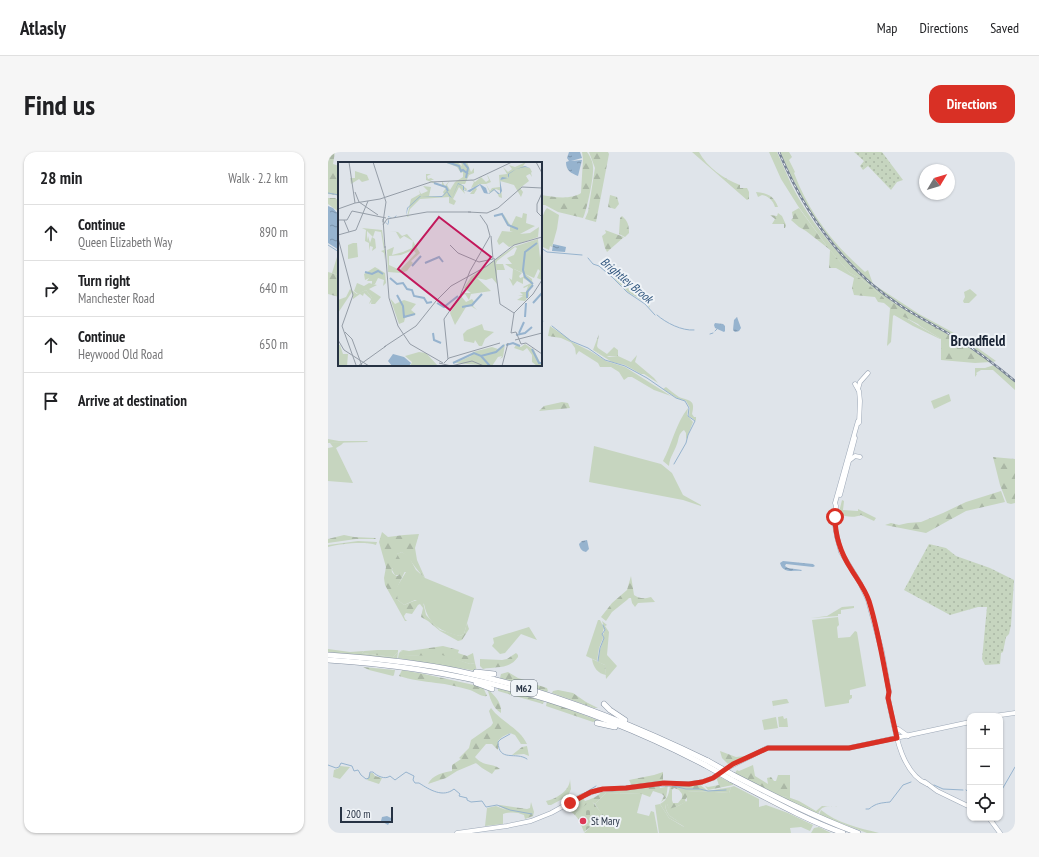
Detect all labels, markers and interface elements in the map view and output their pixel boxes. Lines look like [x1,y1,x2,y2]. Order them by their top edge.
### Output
text: Atlasly [20,16,66,40]
text: Map [877,19,897,37]
text: Directions [919,19,968,37]
text: Saved [990,19,1019,37]
button: Directions [929,85,1015,123]
text: Find us [24,86,95,123]
inset map [338,162,542,366]
north arrow [919,164,955,200]
text: 28 min [40,167,82,189]
text: Walk · 2.2 km [228,170,288,187]
text: Continue [78,215,125,234]
icon: ahead [40,222,62,244]
text: 890 m [259,224,288,241]
text: Queen Elizabeth Way [78,234,172,251]
water label: Brightley Brook [598,254,657,307]
text: Turn right [78,271,130,290]
icon: right [40,278,62,300]
text: 640 m [259,280,288,297]
text: Manchester Road [78,290,155,307]
text: Continue [78,327,125,346]
district label: Broadfield [951,331,1006,350]
icon: ahead [40,334,62,356]
text: 650 m [259,336,288,353]
text: Heywood Old Road [78,346,163,363]
icon: arrive [40,390,62,412]
text: Arrive at destination [78,391,187,410]
route start [826,508,844,526]
road number: M62 [511,680,537,696]
map controls [967,713,1003,821]
button: + [967,713,1003,749]
button: − [967,749,1003,785]
button: locate [967,785,1003,821]
route end [561,794,579,812]
scale bar [340,805,393,824]
text: 200 m [346,807,370,821]
place label: St Mary [591,814,620,828]
marker: St Mary [578,816,588,826]

